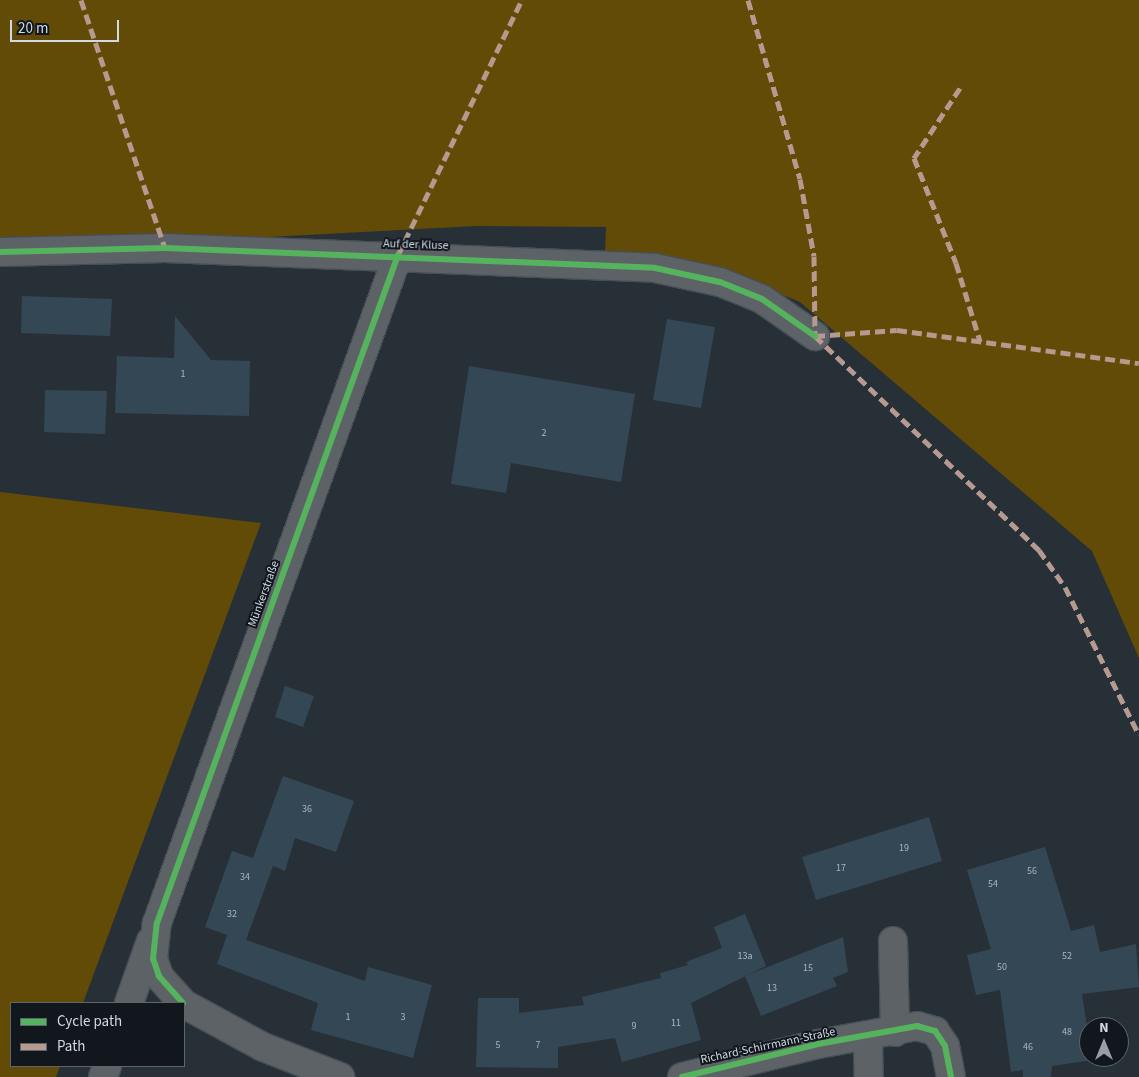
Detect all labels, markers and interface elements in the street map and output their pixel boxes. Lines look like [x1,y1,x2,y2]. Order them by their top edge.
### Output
scale bar [12,10,121,42]
text: 20 m [18,18,48,39]
street label: Auf der Kluse [383,237,449,253]
house number: 1 [181,369,185,381]
house number: 2 [542,428,546,440]
street label: Münkerstraße [245,559,283,629]
house number: 36 [302,804,312,816]
house number: 19 [899,843,909,855]
house number: 17 [836,863,846,875]
house number: 56 [1027,866,1037,878]
house number: 34 [240,872,250,884]
house number: 54 [988,879,998,891]
house number: 32 [227,909,237,921]
house number: 13a [738,951,752,963]
house number: 52 [1062,951,1072,963]
house number: 50 [997,962,1007,974]
house number: 15 [803,963,813,975]
house number: 13 [767,983,777,995]
legend [10,1002,185,1067]
text: Cycle path [57,1011,122,1032]
house number: 1 [346,1012,350,1024]
house number: 3 [401,1012,405,1024]
north arrow [1079,1017,1129,1067]
house number: 11 [671,1018,681,1030]
text: N [1099,1018,1109,1038]
house number: 9 [632,1021,636,1033]
street label: Richard-Schirrmann-Straße [699,1025,837,1067]
house number: 48 [1062,1027,1072,1039]
text: Path [57,1036,85,1057]
house number: 5 [496,1040,500,1052]
house number: 7 [536,1040,540,1052]
house number: 46 [1023,1042,1033,1054]

